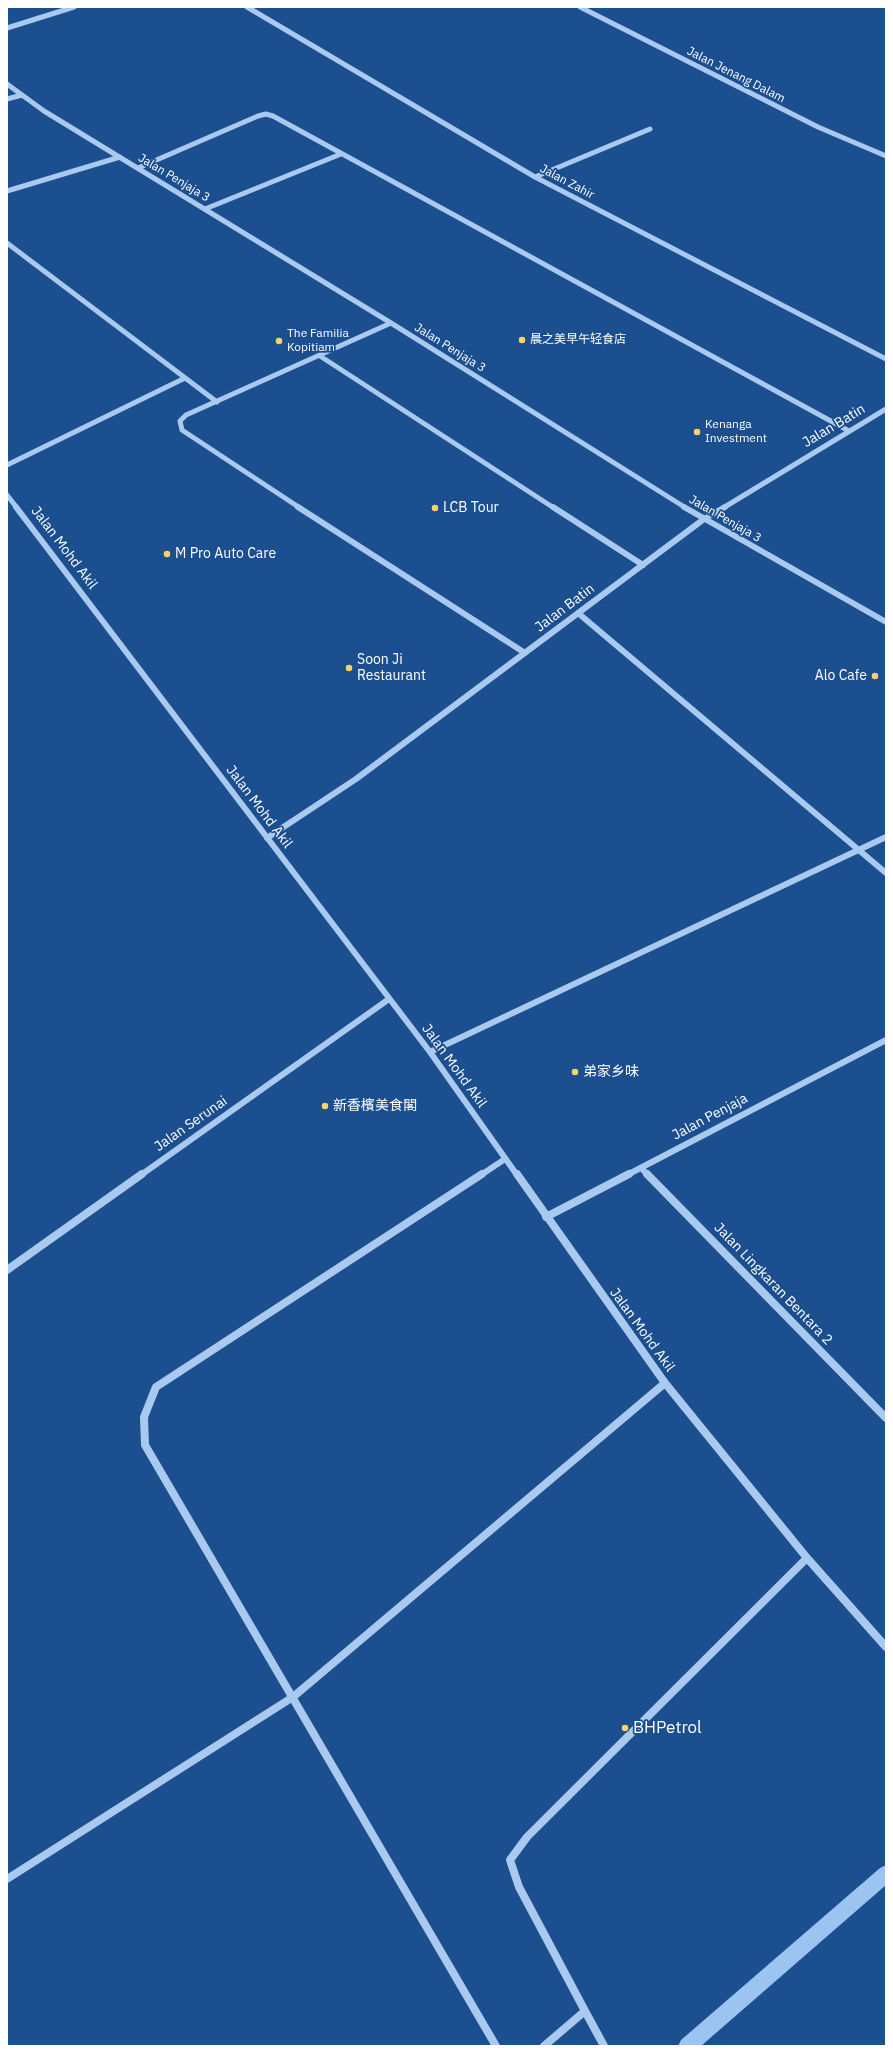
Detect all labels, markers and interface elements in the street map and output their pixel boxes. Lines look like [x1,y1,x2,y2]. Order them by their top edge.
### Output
street label: Jalan Jenang Dalam [684,44,788,106]
street label: Jalan Penjaja 3 [136,151,212,205]
street label: Jalan Zahir [537,162,597,202]
street label: Jalan Penjaja 3 [412,320,488,376]
place label: The Familia Kopitiam [287,327,349,355]
place label: 晨之美早午轻食店 [530,333,626,347]
marker: 晨之美早午轻食店 [517,335,527,345]
marker: The Familia Kopitiam [274,336,284,346]
street label: Jalan Batin [800,401,868,451]
place label: Kenanga Investment [705,418,767,446]
marker: Kenanga Investment [692,427,702,437]
street label: Jalan Penjaja 3 [686,492,764,546]
place label: LCB Tour [443,500,499,516]
street label: Jalan Mohd Akil [27,503,101,593]
marker: LCB Tour [430,503,440,513]
place label: M Pro Auto Care [175,546,276,562]
marker: M Pro Auto Care [162,549,172,559]
street label: Jalan Batin [532,580,598,636]
place label: Soon Ji Restaurant [357,652,426,684]
marker: Soon Ji Restaurant [344,663,354,673]
place label: Alo Cafe [815,668,867,684]
marker: Alo Cafe [870,671,880,681]
street label: Jalan Mohd Akil [222,762,296,852]
street label: Jalan Mohd Akil [418,1021,490,1111]
place label: 弟家乡味 [583,1064,639,1080]
marker: 弟家乡味 [570,1067,580,1077]
street label: Jalan Penjaja [669,1090,751,1144]
street label: Jalan Serunai [151,1093,231,1155]
place label: 新香檳美食閣 [333,1098,417,1114]
marker: 新香檳美食閣 [320,1101,330,1111]
street label: Jalan Lingkaran Bentara 2 [710,1220,836,1348]
street label: Jalan Mohd Akil [606,1285,678,1375]
place label: BHPetrol [633,1718,702,1738]
marker: BHPetrol [620,1723,630,1733]

